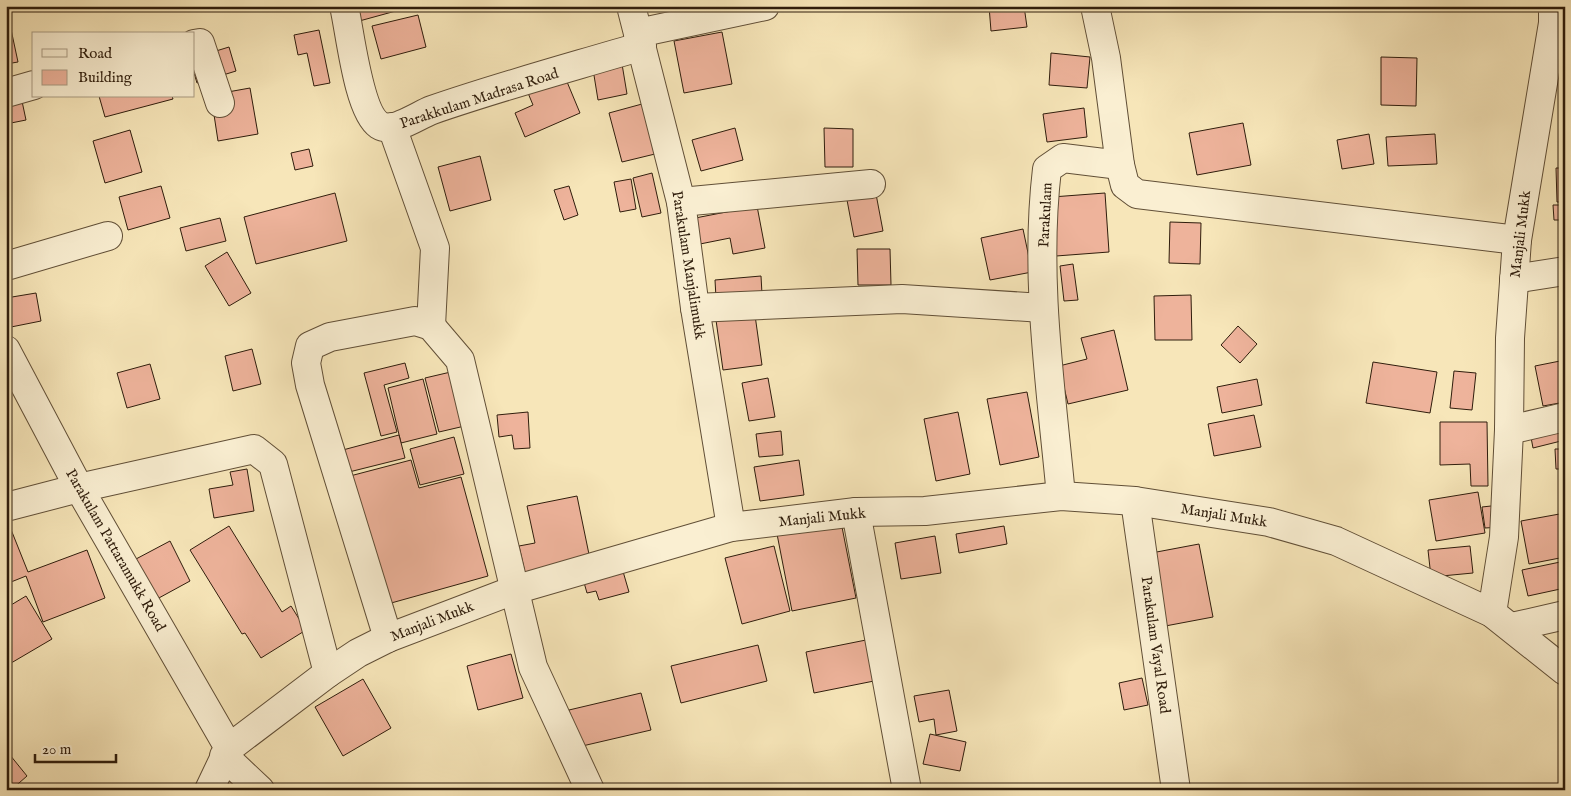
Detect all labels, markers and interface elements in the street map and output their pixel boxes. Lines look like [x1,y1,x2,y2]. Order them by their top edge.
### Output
legend [32,32,195,98]
text: Road [78,44,113,63]
street label: Parakkulam Madrasa Road [397,64,562,133]
text: Building [78,68,133,87]
street label: Parakulam [1034,182,1057,248]
street label: Manjali Mukk [1506,188,1535,279]
street label: Parakulam Manjalimukk [667,189,710,342]
street label: Parakulam Pattaramukk Road [61,466,170,636]
street label: Manjali Mukk [1179,499,1270,532]
street label: Manjali Mukk [777,503,868,532]
street label: Parakulam Vayal Road [1136,575,1175,716]
street label: Manjali Mukk [388,597,477,646]
scale bar [35,731,116,763]
text: 20 m [42,740,72,759]

